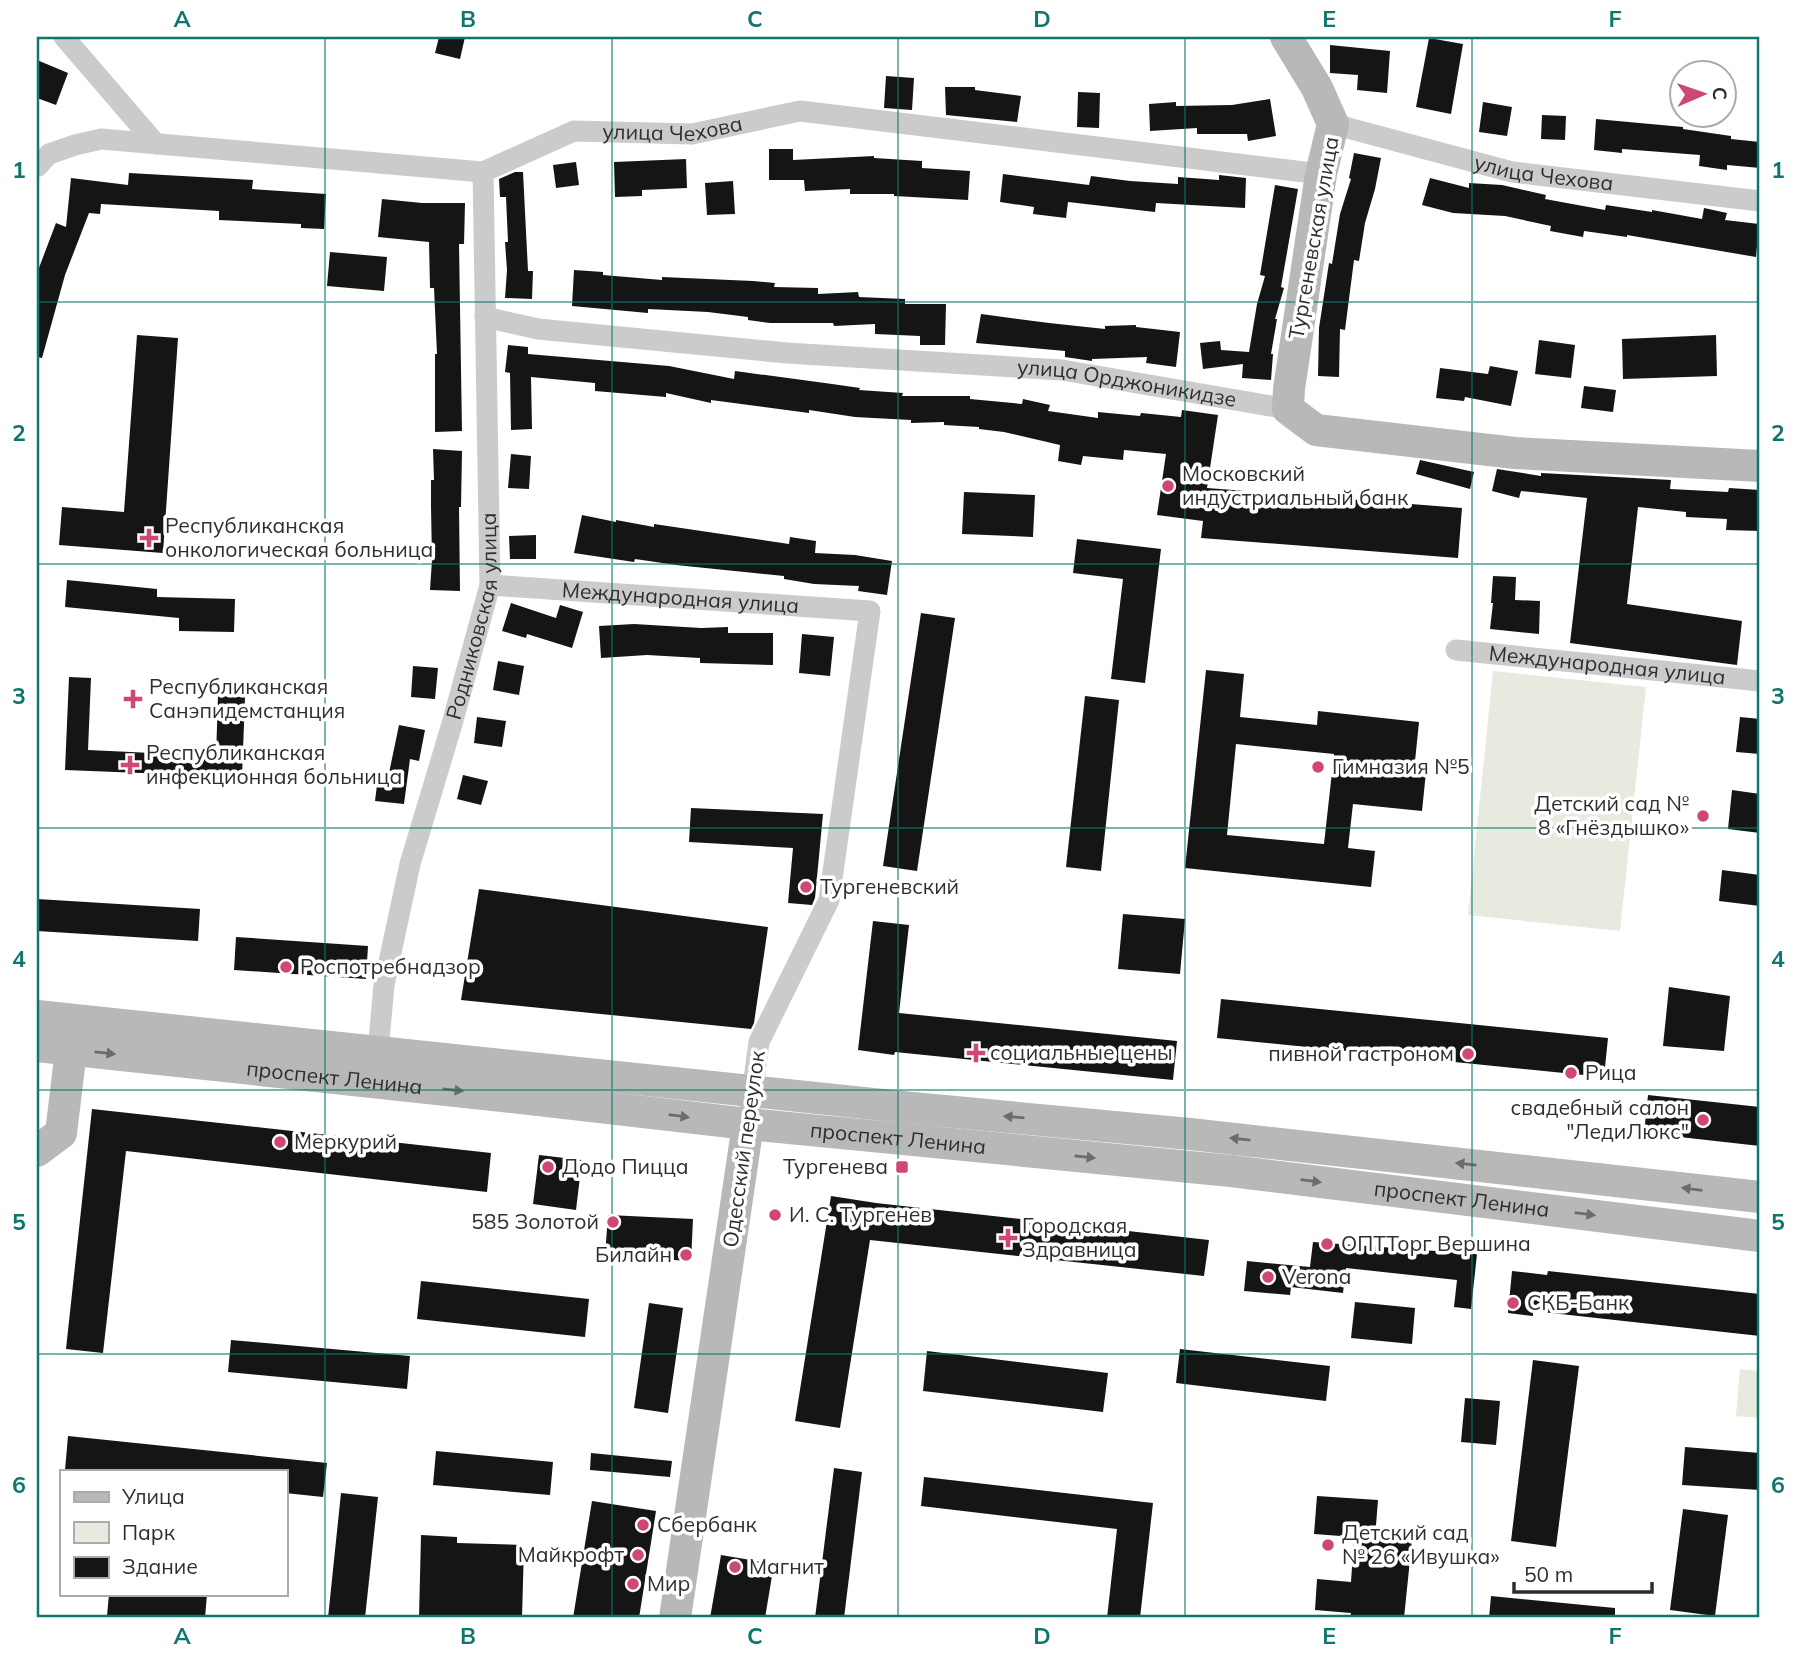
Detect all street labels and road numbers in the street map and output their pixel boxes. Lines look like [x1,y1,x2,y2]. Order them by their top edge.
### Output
street label: улица Чехова [602,110,745,146]
street label: Тургеневская улица [1282,135,1344,341]
street label: улица Чехова [1472,148,1615,196]
street label: улица Орджоникидзе [1016,353,1239,412]
street label: Родниковская улица [440,512,502,722]
street label: Международная улица [561,576,800,618]
street label: Международная улица [1488,639,1727,689]
street label: Одесский переулок [716,1048,770,1249]
street label: проспект Ленина [245,1055,424,1099]
street label: проспект Ленина [809,1116,987,1159]
street label: проспект Ленина [1373,1175,1551,1222]

